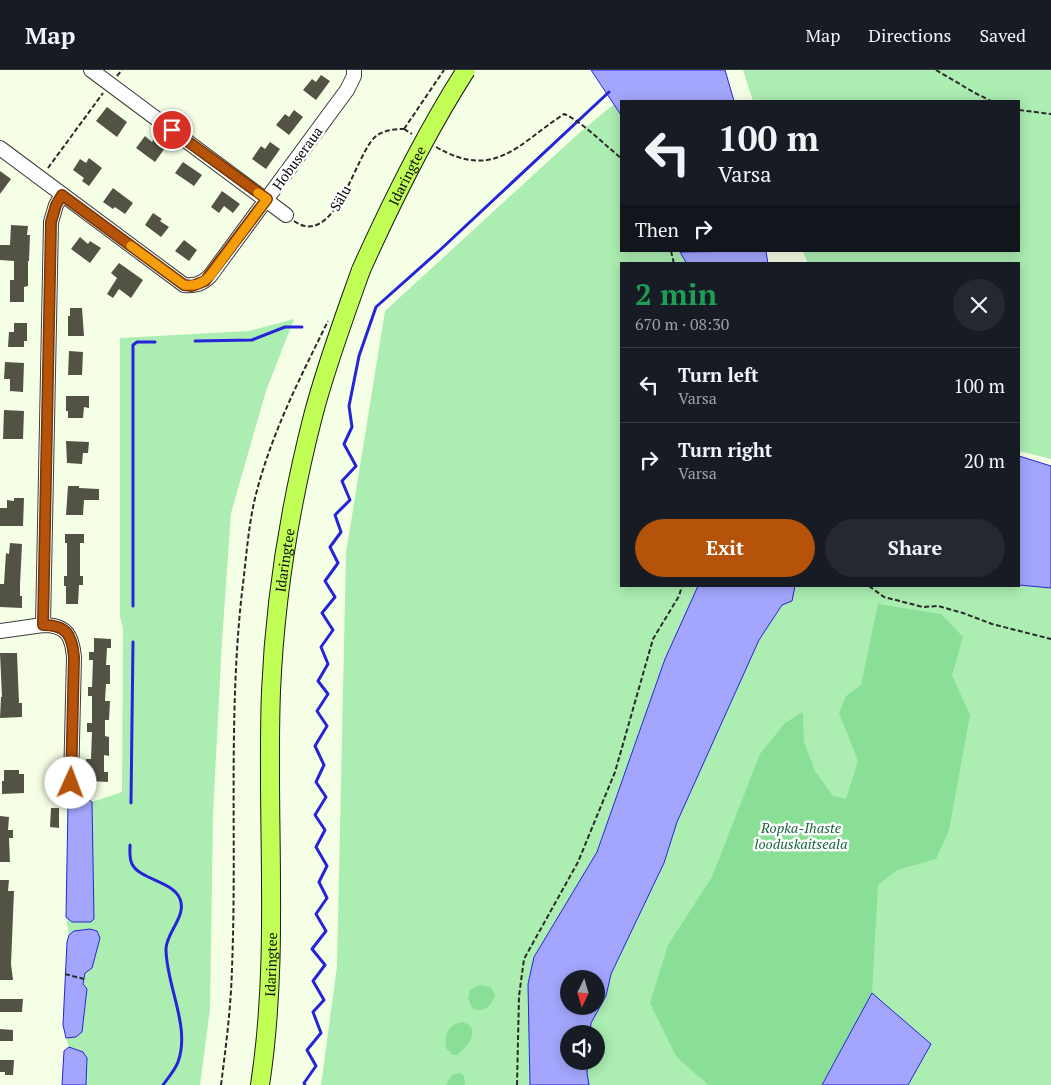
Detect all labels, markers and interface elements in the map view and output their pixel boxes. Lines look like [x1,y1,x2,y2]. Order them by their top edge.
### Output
text: Map [25,19,75,51]
text: Map [805,23,840,47]
text: Directions [868,23,951,47]
text: Saved [979,23,1026,47]
pin [151,109,193,151]
text: 100 m [718,115,819,161]
icon: arrive [158,116,186,144]
icon: left [635,120,700,185]
street label: Hobuseraua [267,122,327,194]
street label: Idaringtee [383,142,429,208]
text: Varsa [718,159,771,188]
street label: Sälu [325,182,355,214]
icon: right [689,215,717,243]
text: Then [635,217,679,242]
text: 2 min [635,274,717,314]
button: close [953,279,1005,331]
text: 670 m · 08:30 [635,313,729,335]
text: Turn left [678,362,759,387]
icon: left [635,371,663,399]
text: 100 m [954,373,1005,398]
text: Varsa [678,387,717,409]
text: Turn right [678,437,772,462]
icon: right [635,446,663,474]
text: 20 m [964,448,1005,473]
text: Varsa [678,462,717,484]
button: Exit [635,519,815,577]
button: Share [825,519,1005,577]
street label: Idaringtee [270,527,298,593]
position arrow [44,756,96,808]
park label: Ropka-Ihaste looduskaitseala [755,818,847,853]
street label: Idaringtee [259,932,281,997]
north arrow [560,970,605,1015]
map controls [560,970,605,1070]
button: sound [560,1025,605,1070]

